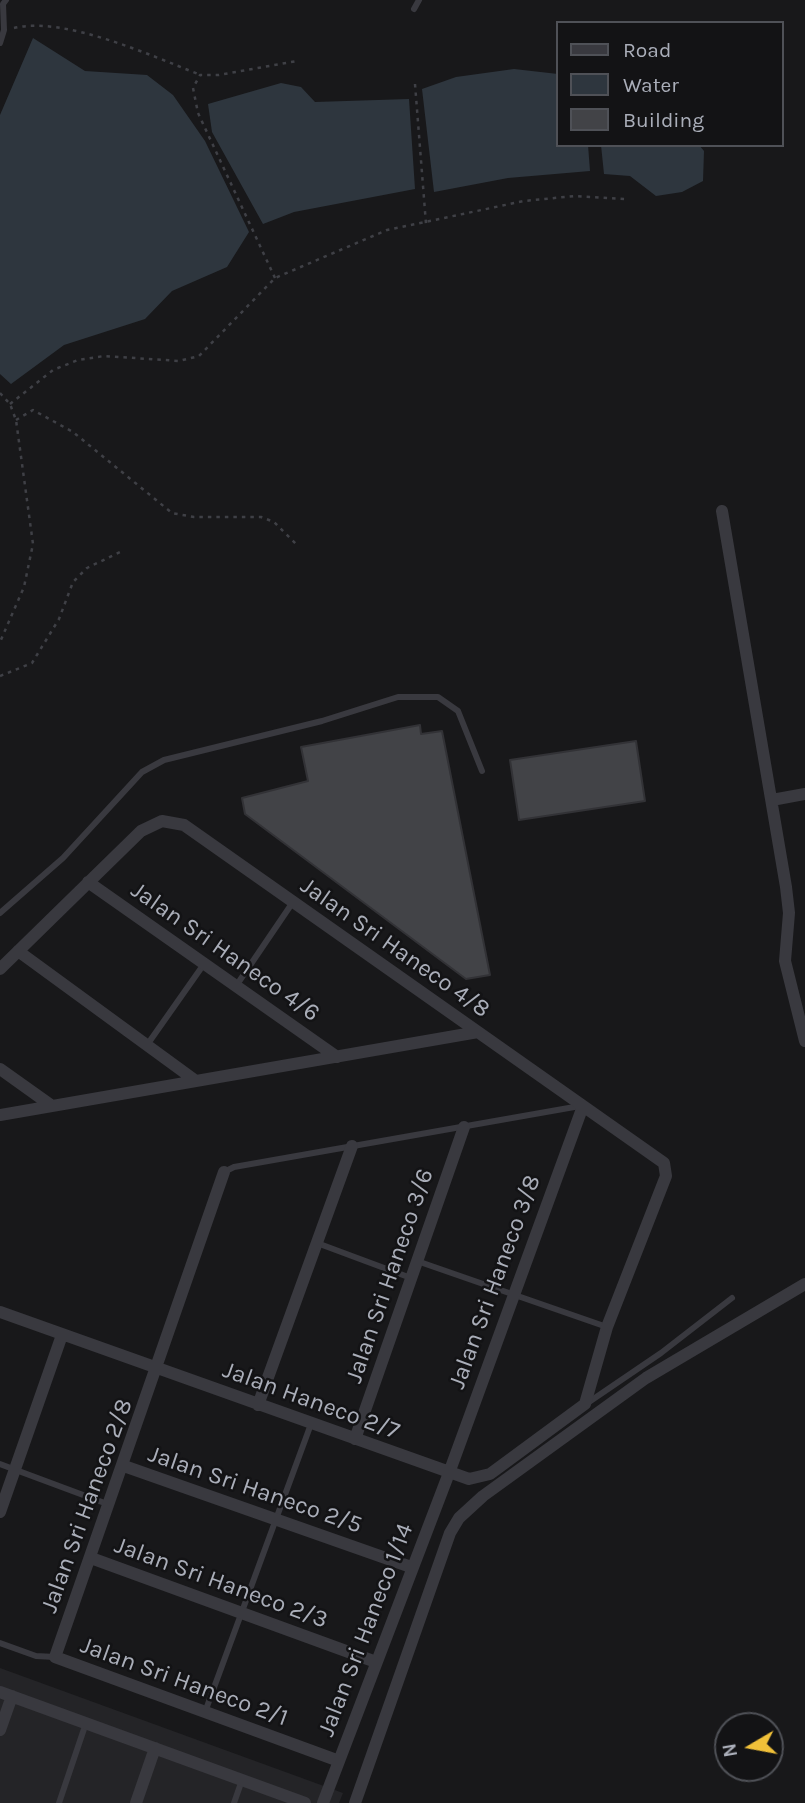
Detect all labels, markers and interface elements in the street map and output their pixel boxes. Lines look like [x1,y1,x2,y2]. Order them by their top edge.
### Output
legend [556,21,784,147]
text: Road [623,38,671,62]
text: Water [623,73,679,97]
text: Building [623,108,704,132]
street label: Jalan Sri Haneco 4/8 [295,872,495,1024]
street label: Jalan Sri Haneco 4/6 [125,876,325,1028]
street label: Jalan Sri Haneco 3/6 [340,1165,440,1387]
street label: Jalan Sri Haneco 3/8 [443,1171,547,1393]
street label: Jalan Haneco 2/7 [219,1356,403,1446]
street label: Jalan Sri Haneco 2/8 [35,1395,139,1617]
street label: Jalan Sri Haneco 2/5 [144,1440,366,1540]
street label: Jalan Sri Haneco 1/14 [312,1519,420,1741]
street label: Jalan Sri Haneco 2/3 [110,1531,332,1635]
street label: Jalan Sri Haneco 2/1 [76,1631,292,1733]
north arrow [714,1712,784,1782]
text: N [718,1742,742,1759]

